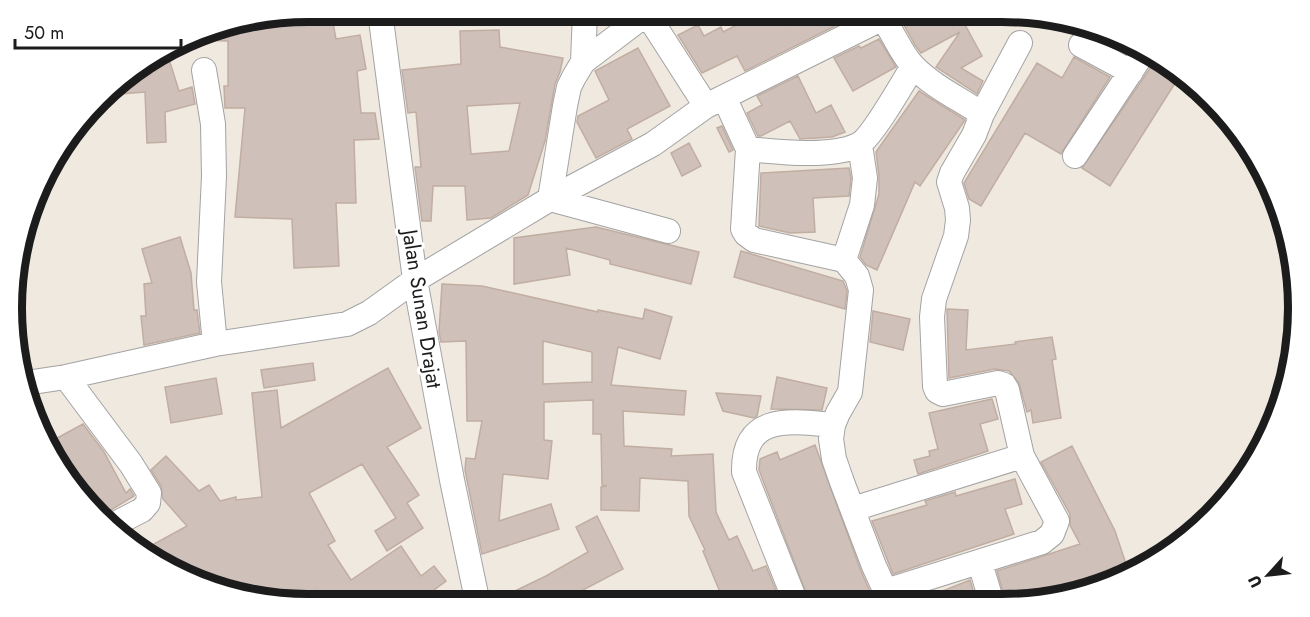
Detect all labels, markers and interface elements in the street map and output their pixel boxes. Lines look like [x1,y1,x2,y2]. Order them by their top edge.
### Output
scale bar [15,12,182,50]
text: 50 m [24,20,64,46]
street label: Jalan Sunan Drajat [394,224,449,391]
north arrow [1238,545,1298,605]
text: U [1242,571,1268,592]

